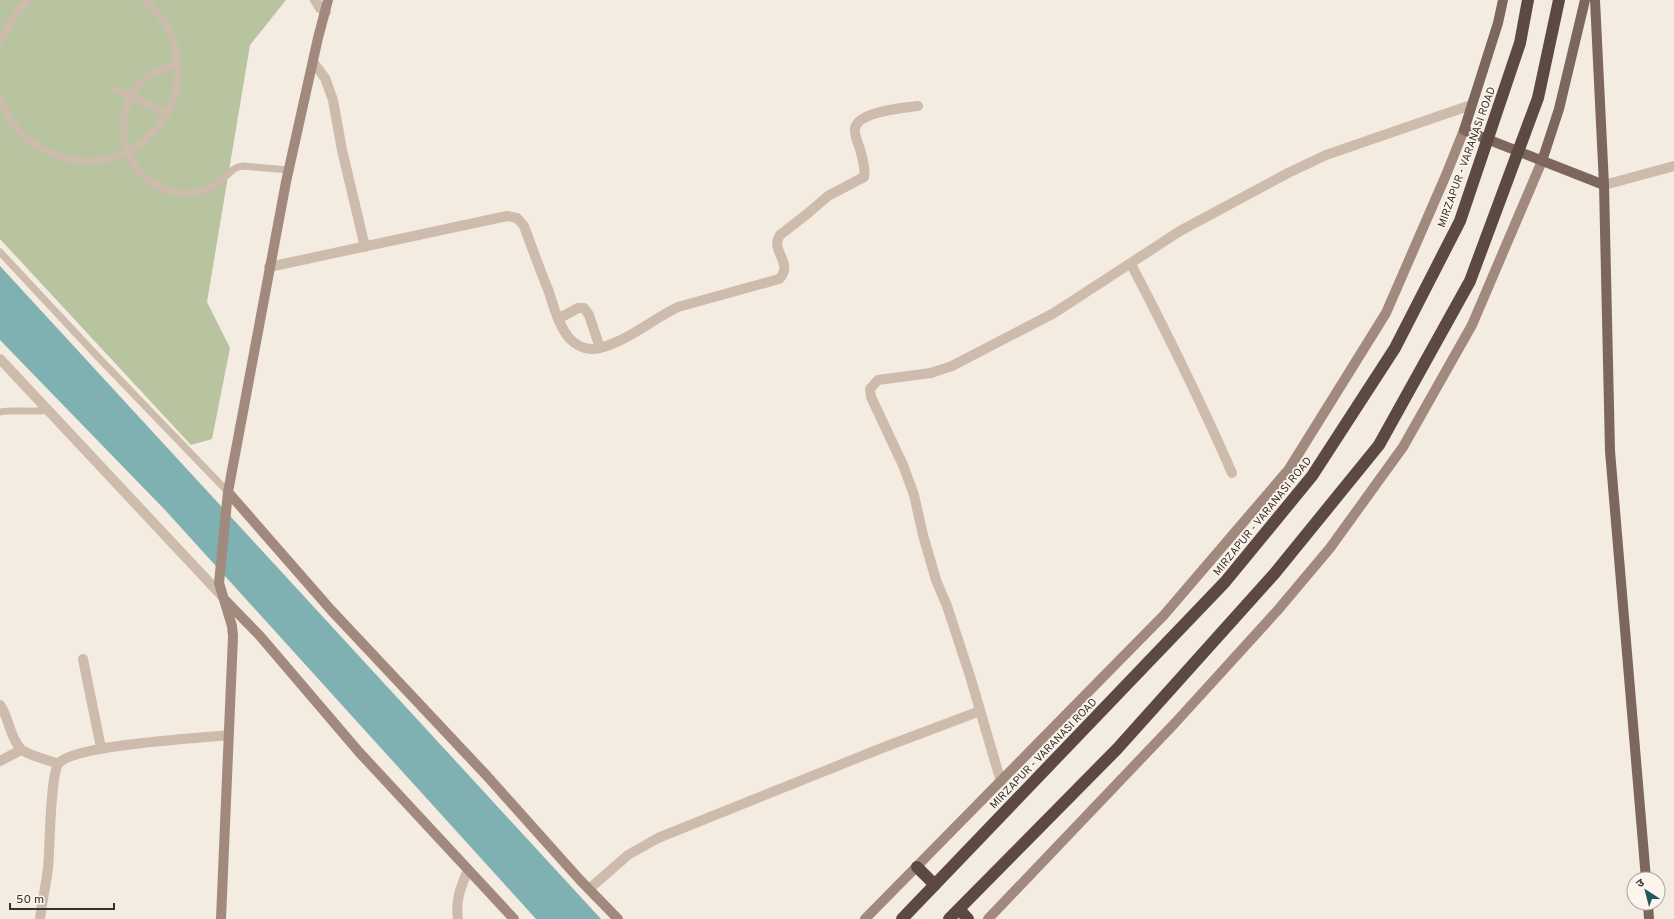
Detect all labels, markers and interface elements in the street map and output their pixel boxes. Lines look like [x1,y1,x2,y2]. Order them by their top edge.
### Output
street label: MIRZAPUR - VARANASI ROAD [1435,85,1499,230]
street label: MIRZAPUR - VARANASI ROAD [1211,454,1315,579]
street label: MIRZAPUR - VARANASI ROAD [987,695,1100,812]
north arrow [1626,871,1666,911]
text: उ [1634,876,1648,891]
scale bar [10,885,114,911]
text: 50 m [16,892,44,908]

